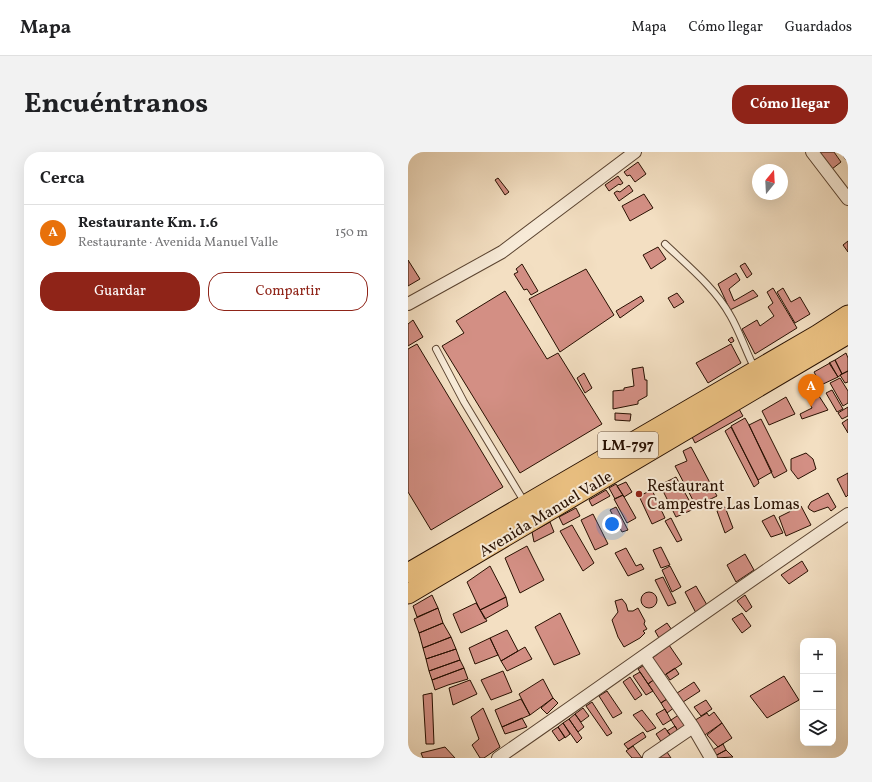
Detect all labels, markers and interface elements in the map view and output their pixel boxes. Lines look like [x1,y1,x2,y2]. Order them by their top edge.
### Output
text: Mapa [20,15,71,41]
text: Mapa [632,18,667,37]
text: Cómo llegar [689,18,763,37]
text: Guardados [785,18,852,37]
text: Encuéntranos [24,85,208,124]
button: Cómo llegar [732,85,848,124]
north arrow [752,164,788,200]
text: Cerca [40,167,85,190]
text: Restaurante Km. 1.6 [78,213,218,234]
text: A [48,224,58,242]
text: 150 m [335,224,368,242]
text: Restaurante · Avenida Manuel Valle [78,234,278,252]
button: Guardar [40,272,200,311]
button: Compartir [208,272,368,311]
pin: A [798,374,824,407]
road number: LM-797 [598,432,658,458]
street label: Avenida Manuel Valle [475,466,617,563]
place label: Restaurant Campestre Las Lomas [647,476,800,516]
marker: Restaurant Campestre Las Lomas [634,489,644,499]
your location [602,514,622,534]
map controls [800,638,836,746]
button: + [800,638,836,674]
button: − [800,674,836,710]
button: layers [800,710,836,746]

